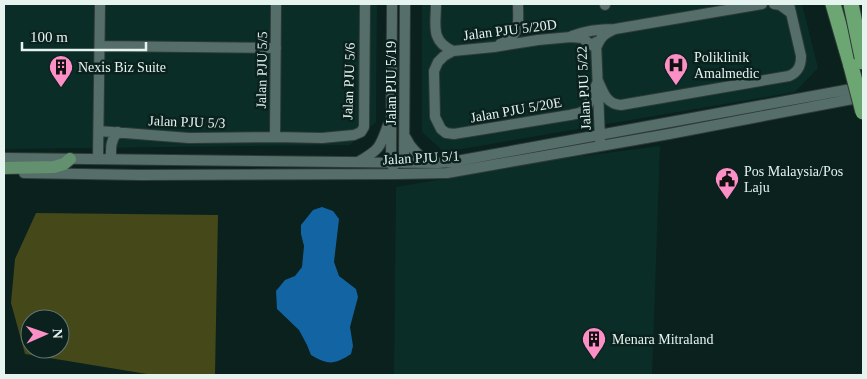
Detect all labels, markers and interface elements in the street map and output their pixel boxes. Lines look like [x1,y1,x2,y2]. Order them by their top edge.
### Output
street label: Jalan PJU 5/20D [462,17,558,43]
scale bar [22,20,146,52]
text: 100 m [30,29,68,45]
street label: Jalan PJU 5/5 [254,31,270,109]
street label: Jalan PJU 5/19 [384,41,399,125]
street label: Jalan PJU 5/6 [340,42,358,120]
street label: Jalan PJU 5/22 [574,46,594,130]
place label: Poliklinik Amalmedic [694,50,759,81]
hospital icon: Poliklinik Amalmedic [663,52,689,86]
building icon: Nexis Biz Suite [48,54,74,88]
place label: Nexis Biz Suite [78,60,166,75]
street label: Jalan PJU 5/20E [469,95,563,125]
street label: Jalan PJU 5/3 [148,113,226,131]
street label: Jalan PJU 5/1 [382,148,460,168]
place label: Pos Malaysia/Pos Laju [744,164,843,195]
public building icon: Pos Malaysia/Pos Laju [714,166,740,200]
north arrow [20,309,70,359]
building icon: Menara Mitraland [581,326,607,360]
text: N [50,328,65,339]
place label: Menara Mitraland [612,332,713,347]

